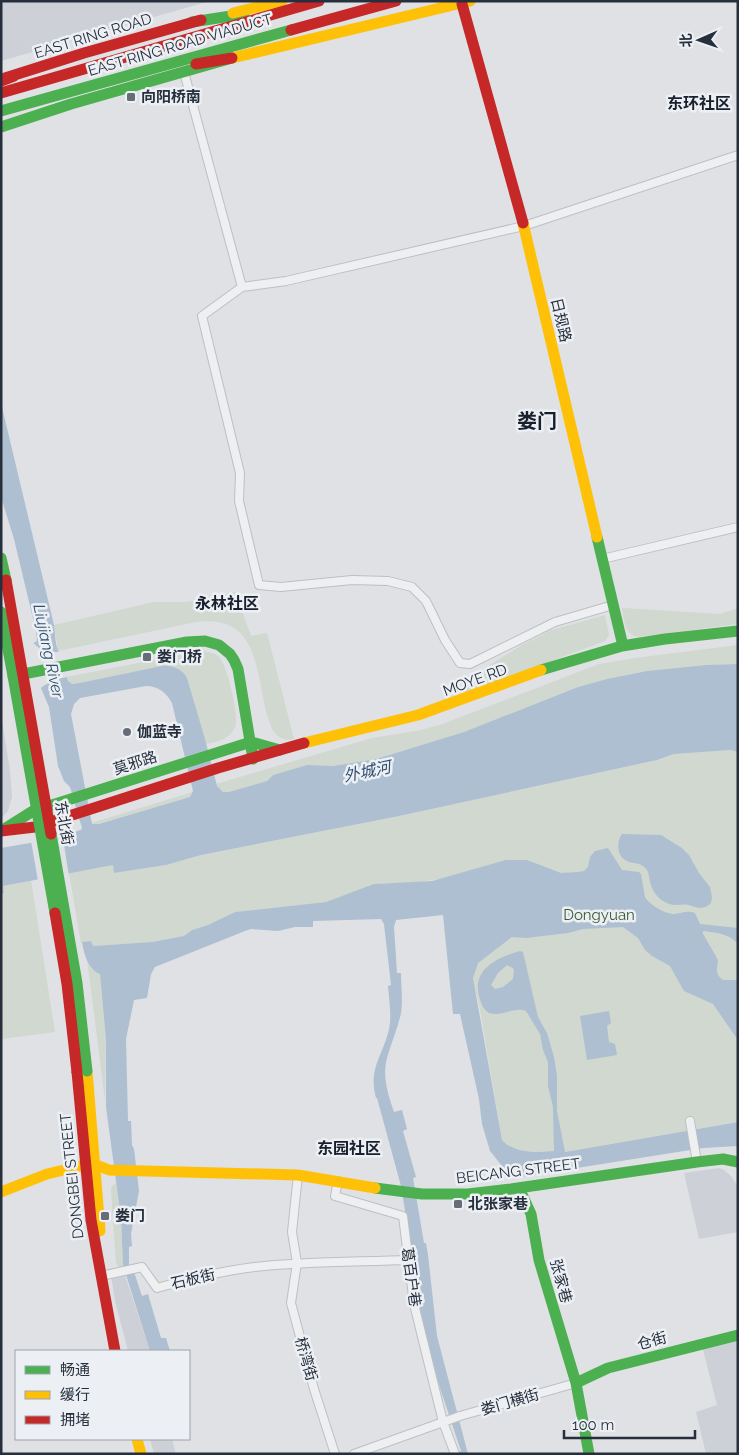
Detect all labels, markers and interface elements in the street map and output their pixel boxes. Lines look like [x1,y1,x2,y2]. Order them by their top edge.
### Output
street label: EAST RING ROAD [32,9,154,62]
street label: EAST RING ROAD VIADUCT [86,10,274,80]
north arrow [674,15,724,65]
text: 北 [678,33,694,48]
place label: 向阳桥南 [141,88,201,106]
marker: 向阳桥南 [125,91,137,103]
district label: 东环社区 [667,94,731,113]
street label: 日规路 [547,296,575,344]
district label: 娄门 [517,409,557,433]
district label: 永林社区 [195,594,259,613]
water label: Liujiang River [29,602,68,700]
place label: 娄门桥 [157,648,202,666]
marker: 娄门桥 [141,651,153,663]
street label: MOYE RD [440,660,510,700]
place label: 伽蓝寺 [137,723,182,741]
marker: 伽蓝寺 [121,726,133,738]
street label: 莫邪路 [111,747,159,779]
water label: 外城河 [342,757,395,786]
street label: 东北街 [51,799,77,847]
park label: Dongyuan [563,906,635,924]
street label: DONGBEI STREET [56,1112,88,1240]
district label: 东园社区 [317,1139,381,1158]
street label: BEICANG STREET [455,1154,581,1188]
place label: 北张家巷 [468,1195,528,1213]
marker: 北张家巷 [452,1198,464,1210]
place label: 娄门 [115,1207,145,1225]
marker: 娄门 [99,1210,111,1222]
street label: 葛百户巷 [398,1246,424,1308]
street label: 张家巷 [546,1257,576,1305]
street label: 石板街 [169,1265,217,1293]
street label: 仓街 [635,1328,669,1354]
street label: 桥湾街 [291,1335,321,1383]
legend [15,1350,190,1440]
text: 畅通 [60,1361,90,1379]
street label: 娄门横街 [479,1385,541,1419]
text: 缓行 [60,1386,90,1404]
scale bar [564,1408,695,1440]
text: 拥堵 [60,1411,90,1429]
text: 100 m [572,1416,614,1434]

